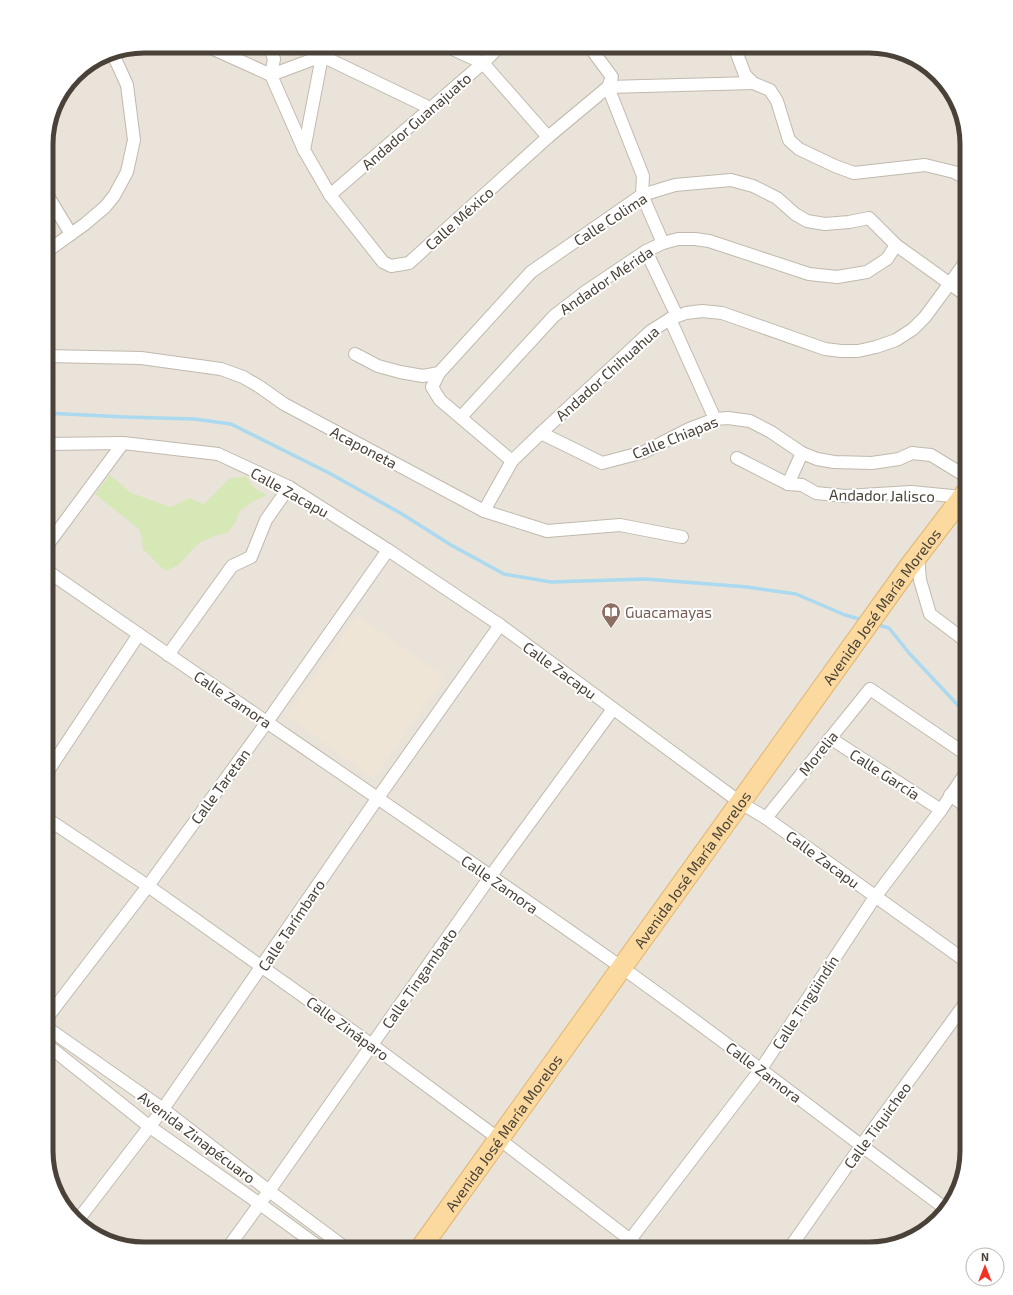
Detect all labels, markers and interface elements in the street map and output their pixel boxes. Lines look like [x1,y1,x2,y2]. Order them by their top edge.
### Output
street label: Andador Guanajuato [358,69,475,174]
street label: Calle México [421,183,497,253]
street label: Calle Colima [570,189,650,249]
street label: Andador Mérida [556,242,656,318]
street label: Andador Chihuahua [552,322,662,424]
street label: Calle Chiapas [629,412,721,462]
street label: Acaponeta [328,422,400,472]
street label: Calle Zacapu [248,463,332,521]
street label: Andador Jalisco [829,485,935,505]
street label: Avenida José María Morelos [819,525,944,688]
library icon: Guacamayas [600,601,622,629]
place label: Guacamayas [625,603,712,621]
street label: Calle Zacapu [520,637,600,703]
street label: Calle Zamora [191,666,275,732]
street label: Morelia [795,727,841,779]
street label: Calle Taretan [187,745,253,827]
street label: Calle García [847,745,923,803]
street label: Avenida José María Morelos [630,787,755,952]
street label: Calle Zacapu [783,826,863,892]
street label: Calle Zamora [458,851,542,917]
street label: Calle Tarímbaro [254,876,328,974]
street label: Calle Tingambato [378,924,460,1032]
street label: Calle Tingüindín [768,952,842,1052]
street label: Calle Zináparo [303,992,393,1064]
street label: Calle Zamora [723,1038,805,1106]
street label: Avenida José María Morelos [441,1051,566,1215]
street label: Calle Tiquicheo [840,1078,914,1172]
street label: Avenida Zinapécuaro [135,1087,259,1187]
north arrow [965,1247,1005,1287]
text: N [981,1250,989,1263]

